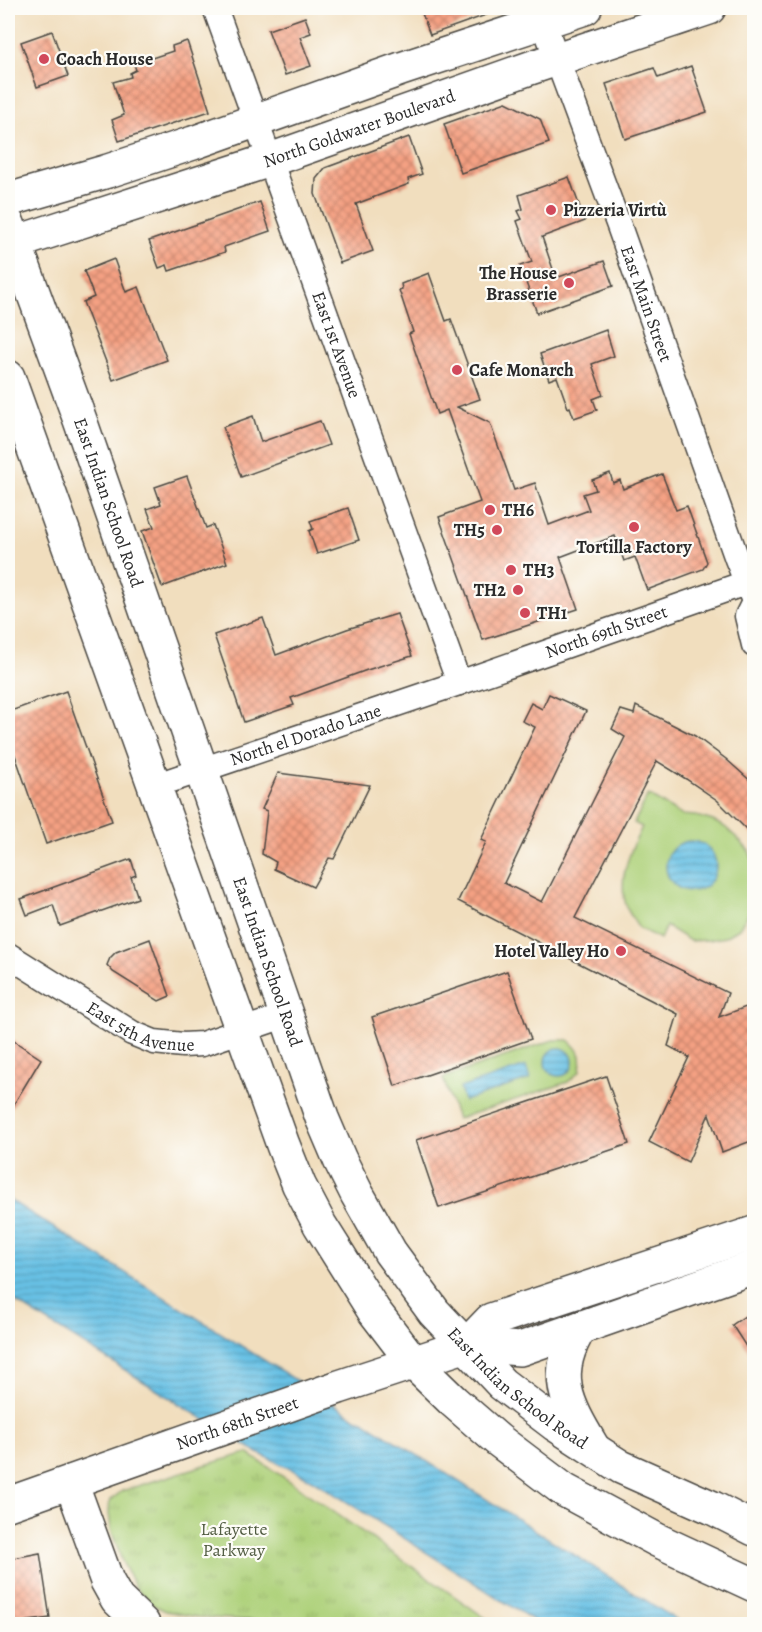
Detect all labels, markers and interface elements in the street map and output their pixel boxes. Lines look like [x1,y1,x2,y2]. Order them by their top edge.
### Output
place label: Coach House [56,47,153,71]
marker: Coach House [37,52,51,66]
street label: North Goldwater Boulevard [260,83,459,173]
place label: Pizzeria Virtù [563,198,667,222]
marker: Pizzeria Virtù [544,203,558,217]
street label: East Main Street [615,242,678,365]
place label: The House Brasserie [479,261,557,306]
marker: The House Brasserie [562,276,576,290]
street label: East 1st Avenue [306,288,367,401]
place label: Cafe Monarch [469,358,574,382]
marker: Cafe Monarch [450,363,464,377]
street label: East Indian School Road [68,414,149,591]
place label: TH6 [502,498,534,522]
marker: TH6 [483,503,497,517]
place label: TH5 [454,518,485,542]
marker: Tortilla Factory [627,520,641,534]
marker: TH5 [490,523,504,537]
place label: Tortilla Factory [576,535,692,559]
place label: TH3 [523,558,555,582]
marker: TH3 [504,563,518,577]
place label: TH2 [474,578,506,602]
marker: TH2 [511,583,525,597]
street label: North 69th Street [542,599,671,664]
place label: TH1 [537,601,568,625]
marker: TH1 [518,606,532,620]
street label: North el Dorado Lane [227,698,384,771]
street label: East Indian School Road [227,873,308,1050]
place label: Hotel Valley Ho [494,939,609,963]
marker: Hotel Valley Ho [614,944,628,958]
street label: East 5th Avenue [82,995,195,1057]
street label: East Indian School Road [442,1322,593,1455]
street label: North 68th Street [173,1390,302,1456]
park label: Lafayette Parkway [200,1517,268,1562]

